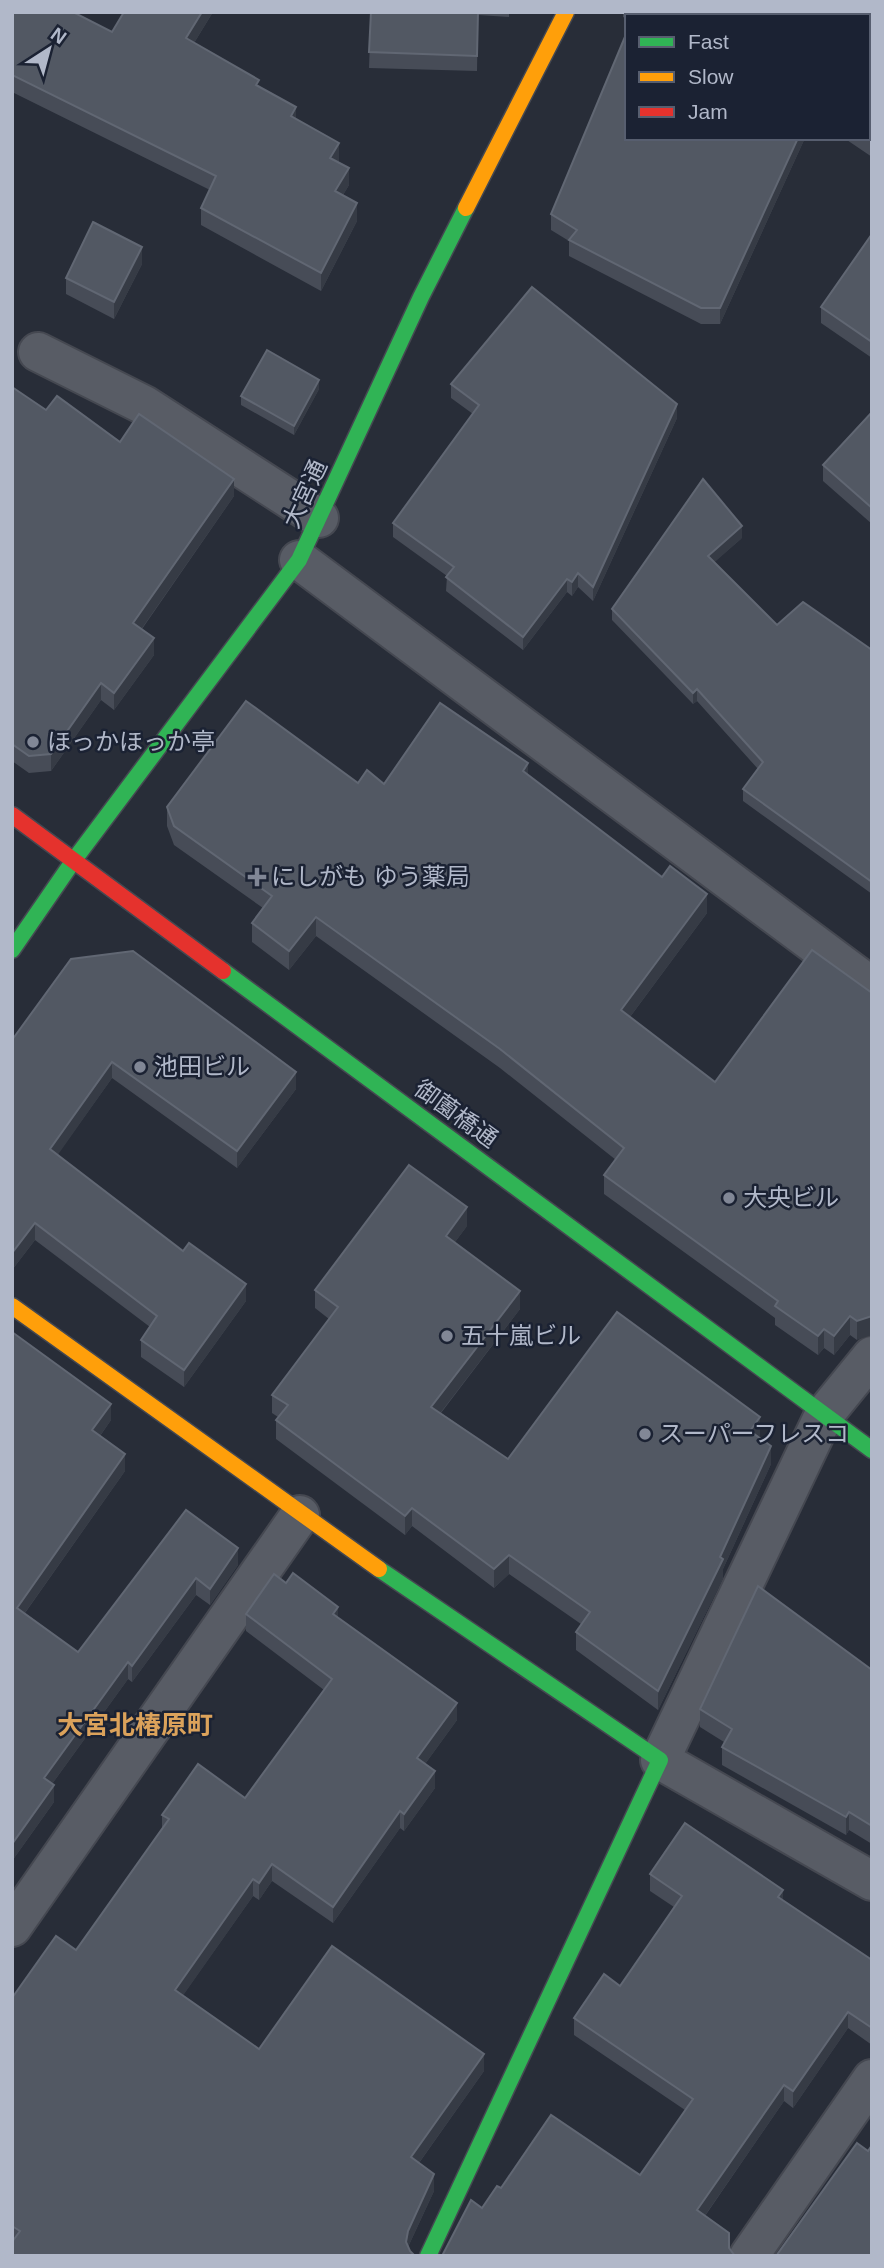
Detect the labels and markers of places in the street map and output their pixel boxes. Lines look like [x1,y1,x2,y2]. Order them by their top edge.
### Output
place label: ほっかほっか亭 [47,728,215,755]
marker: ほっかほっか亭 [25,734,41,750]
place label: にしがも ゆう薬局 [271,863,470,890]
marker: にしがも ゆう薬局 [249,869,265,885]
place label: 池田ビル [154,1053,250,1080]
marker: 池田ビル [132,1059,148,1075]
place label: 大央ビル [743,1184,839,1211]
marker: 大央ビル [721,1190,737,1206]
place label: 五十嵐ビル [461,1322,581,1349]
marker: 五十嵐ビル [439,1328,455,1344]
place label: スーパーフレスコ [659,1420,849,1447]
marker: スーパーフレスコ [637,1426,653,1442]

